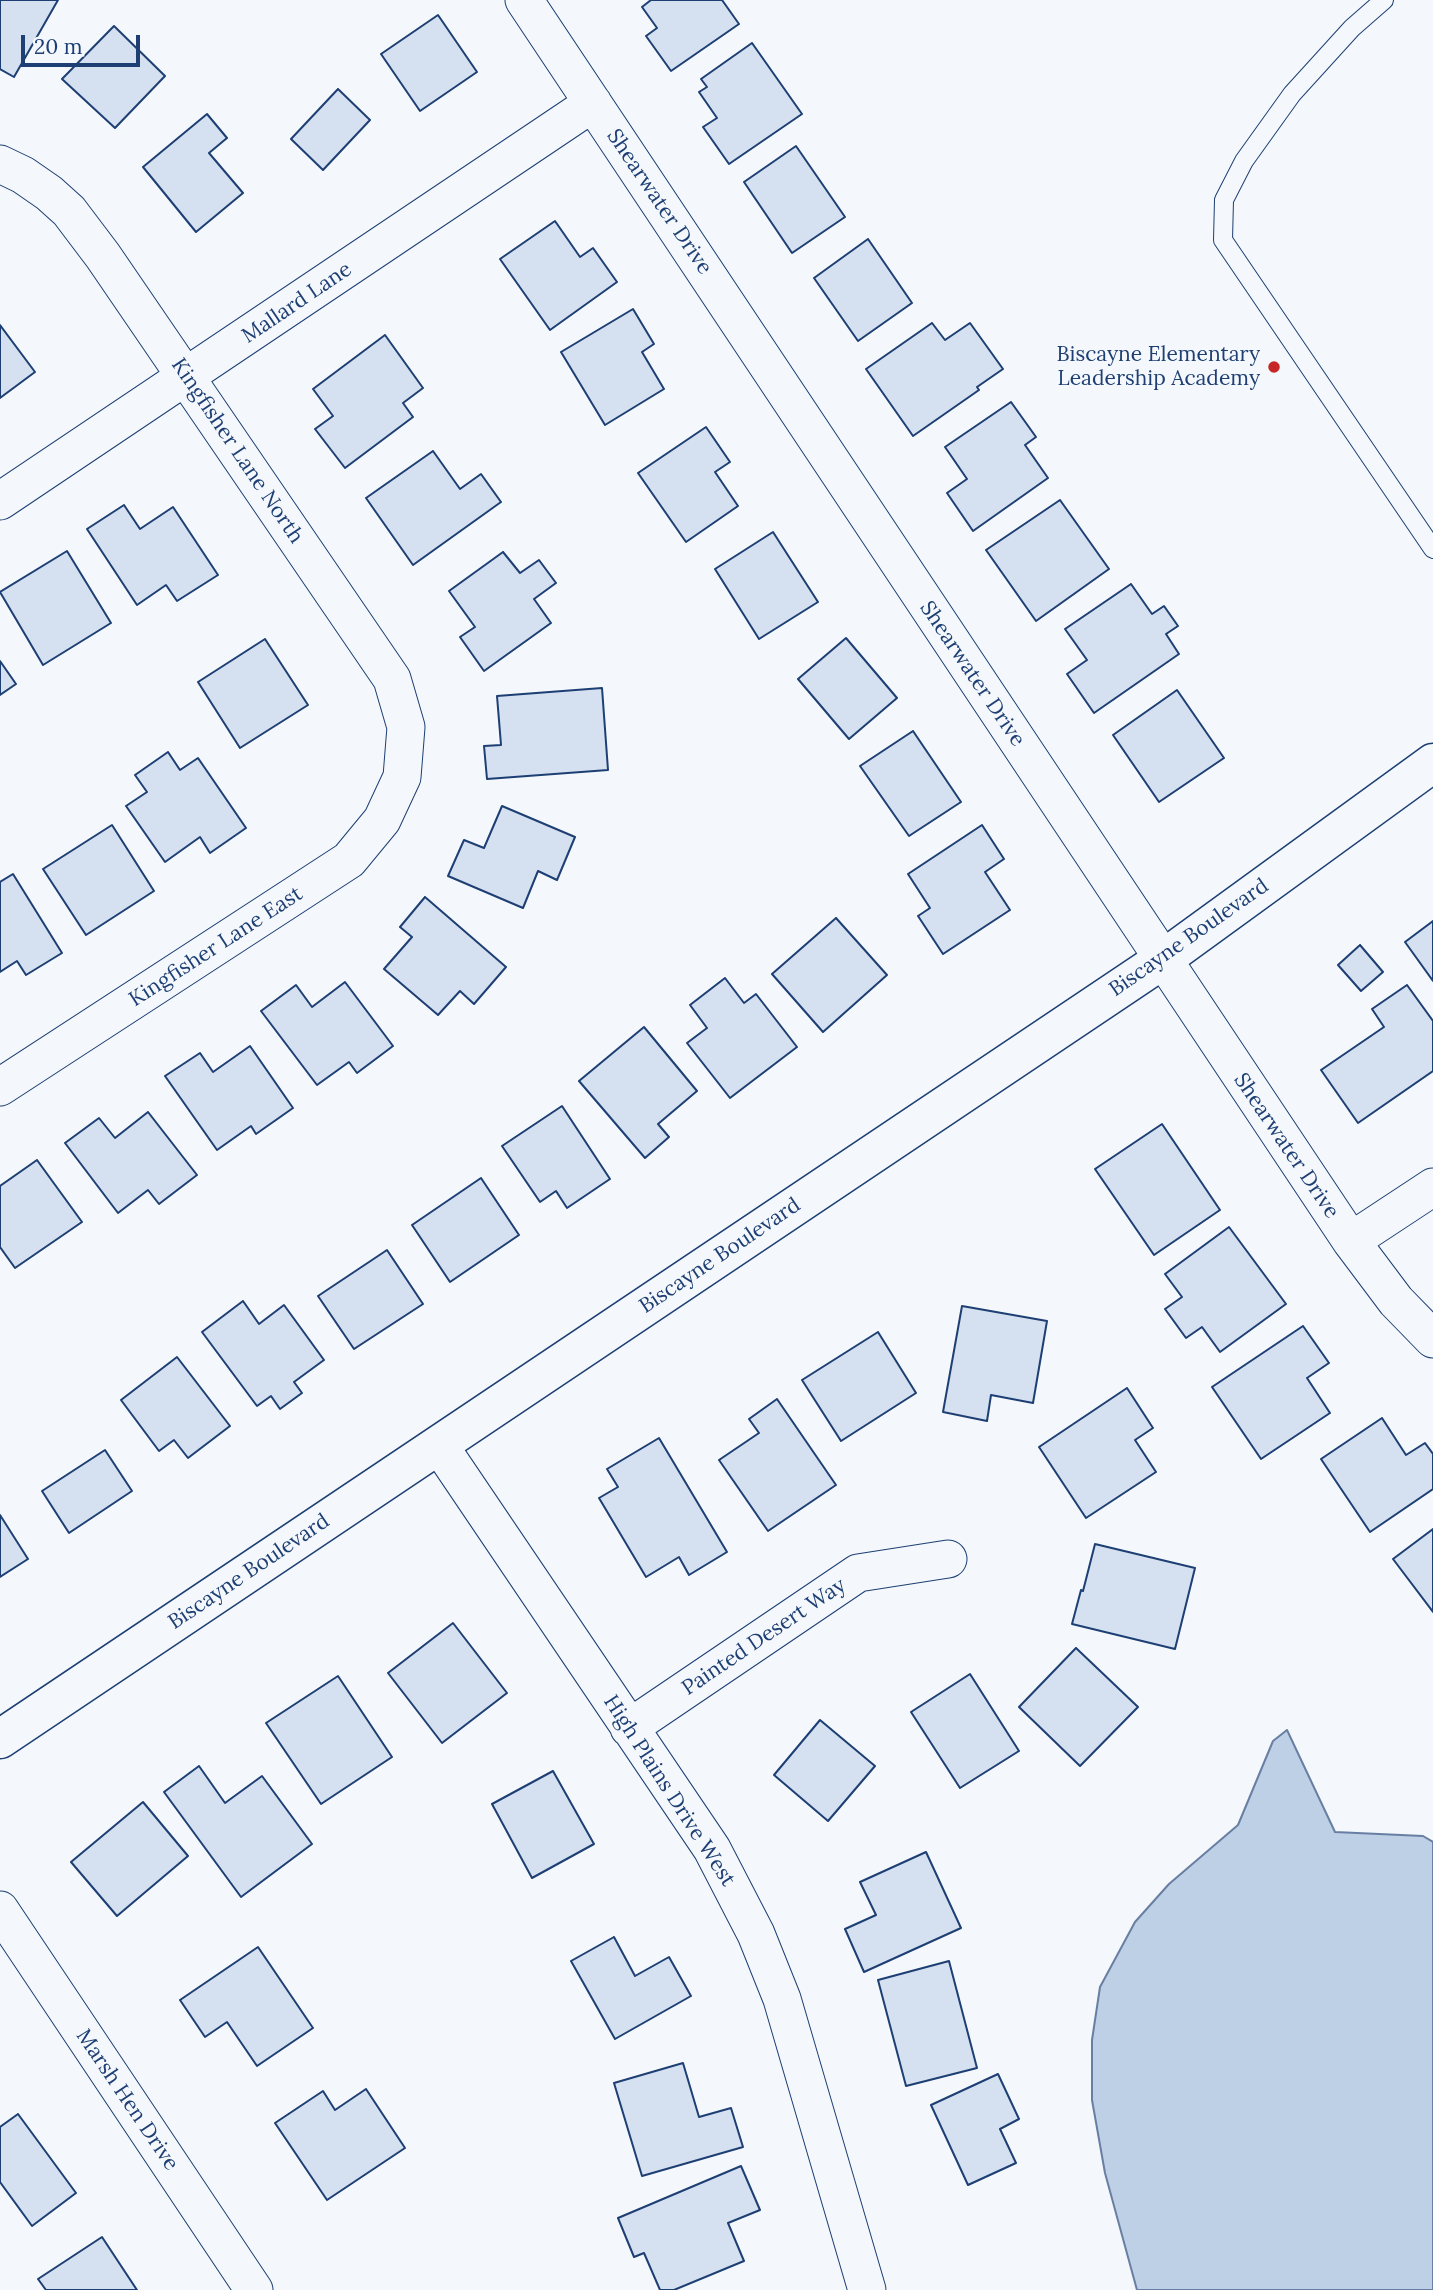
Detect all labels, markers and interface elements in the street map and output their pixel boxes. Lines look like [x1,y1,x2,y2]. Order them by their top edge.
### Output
scale bar [24,21,144,65]
text: 20 m [34,33,83,60]
street label: Shearwater Drive [601,125,717,279]
street label: Mallard Lane [237,257,357,349]
place label: Biscayne Elementary Leadership Academy [1057,342,1260,392]
street label: Kingfisher Lane North [166,354,308,548]
marker: Biscayne Elementary Leadership Academy [1266,359,1282,375]
street label: Shearwater Drive [914,597,1030,751]
street label: Biscayne Boulevard [1105,874,1273,1002]
street label: Kingfisher Lane East [125,882,307,1012]
street label: Shearwater Drive [1228,1069,1344,1223]
street label: Biscayne Boulevard [635,1193,805,1319]
street label: Biscayne Boulevard [164,1509,334,1635]
street label: Painted Desert Way [677,1573,851,1701]
street label: High Plains Drive West [598,1691,740,1891]
street label: Marsh Hen Drive [70,2025,184,2175]

